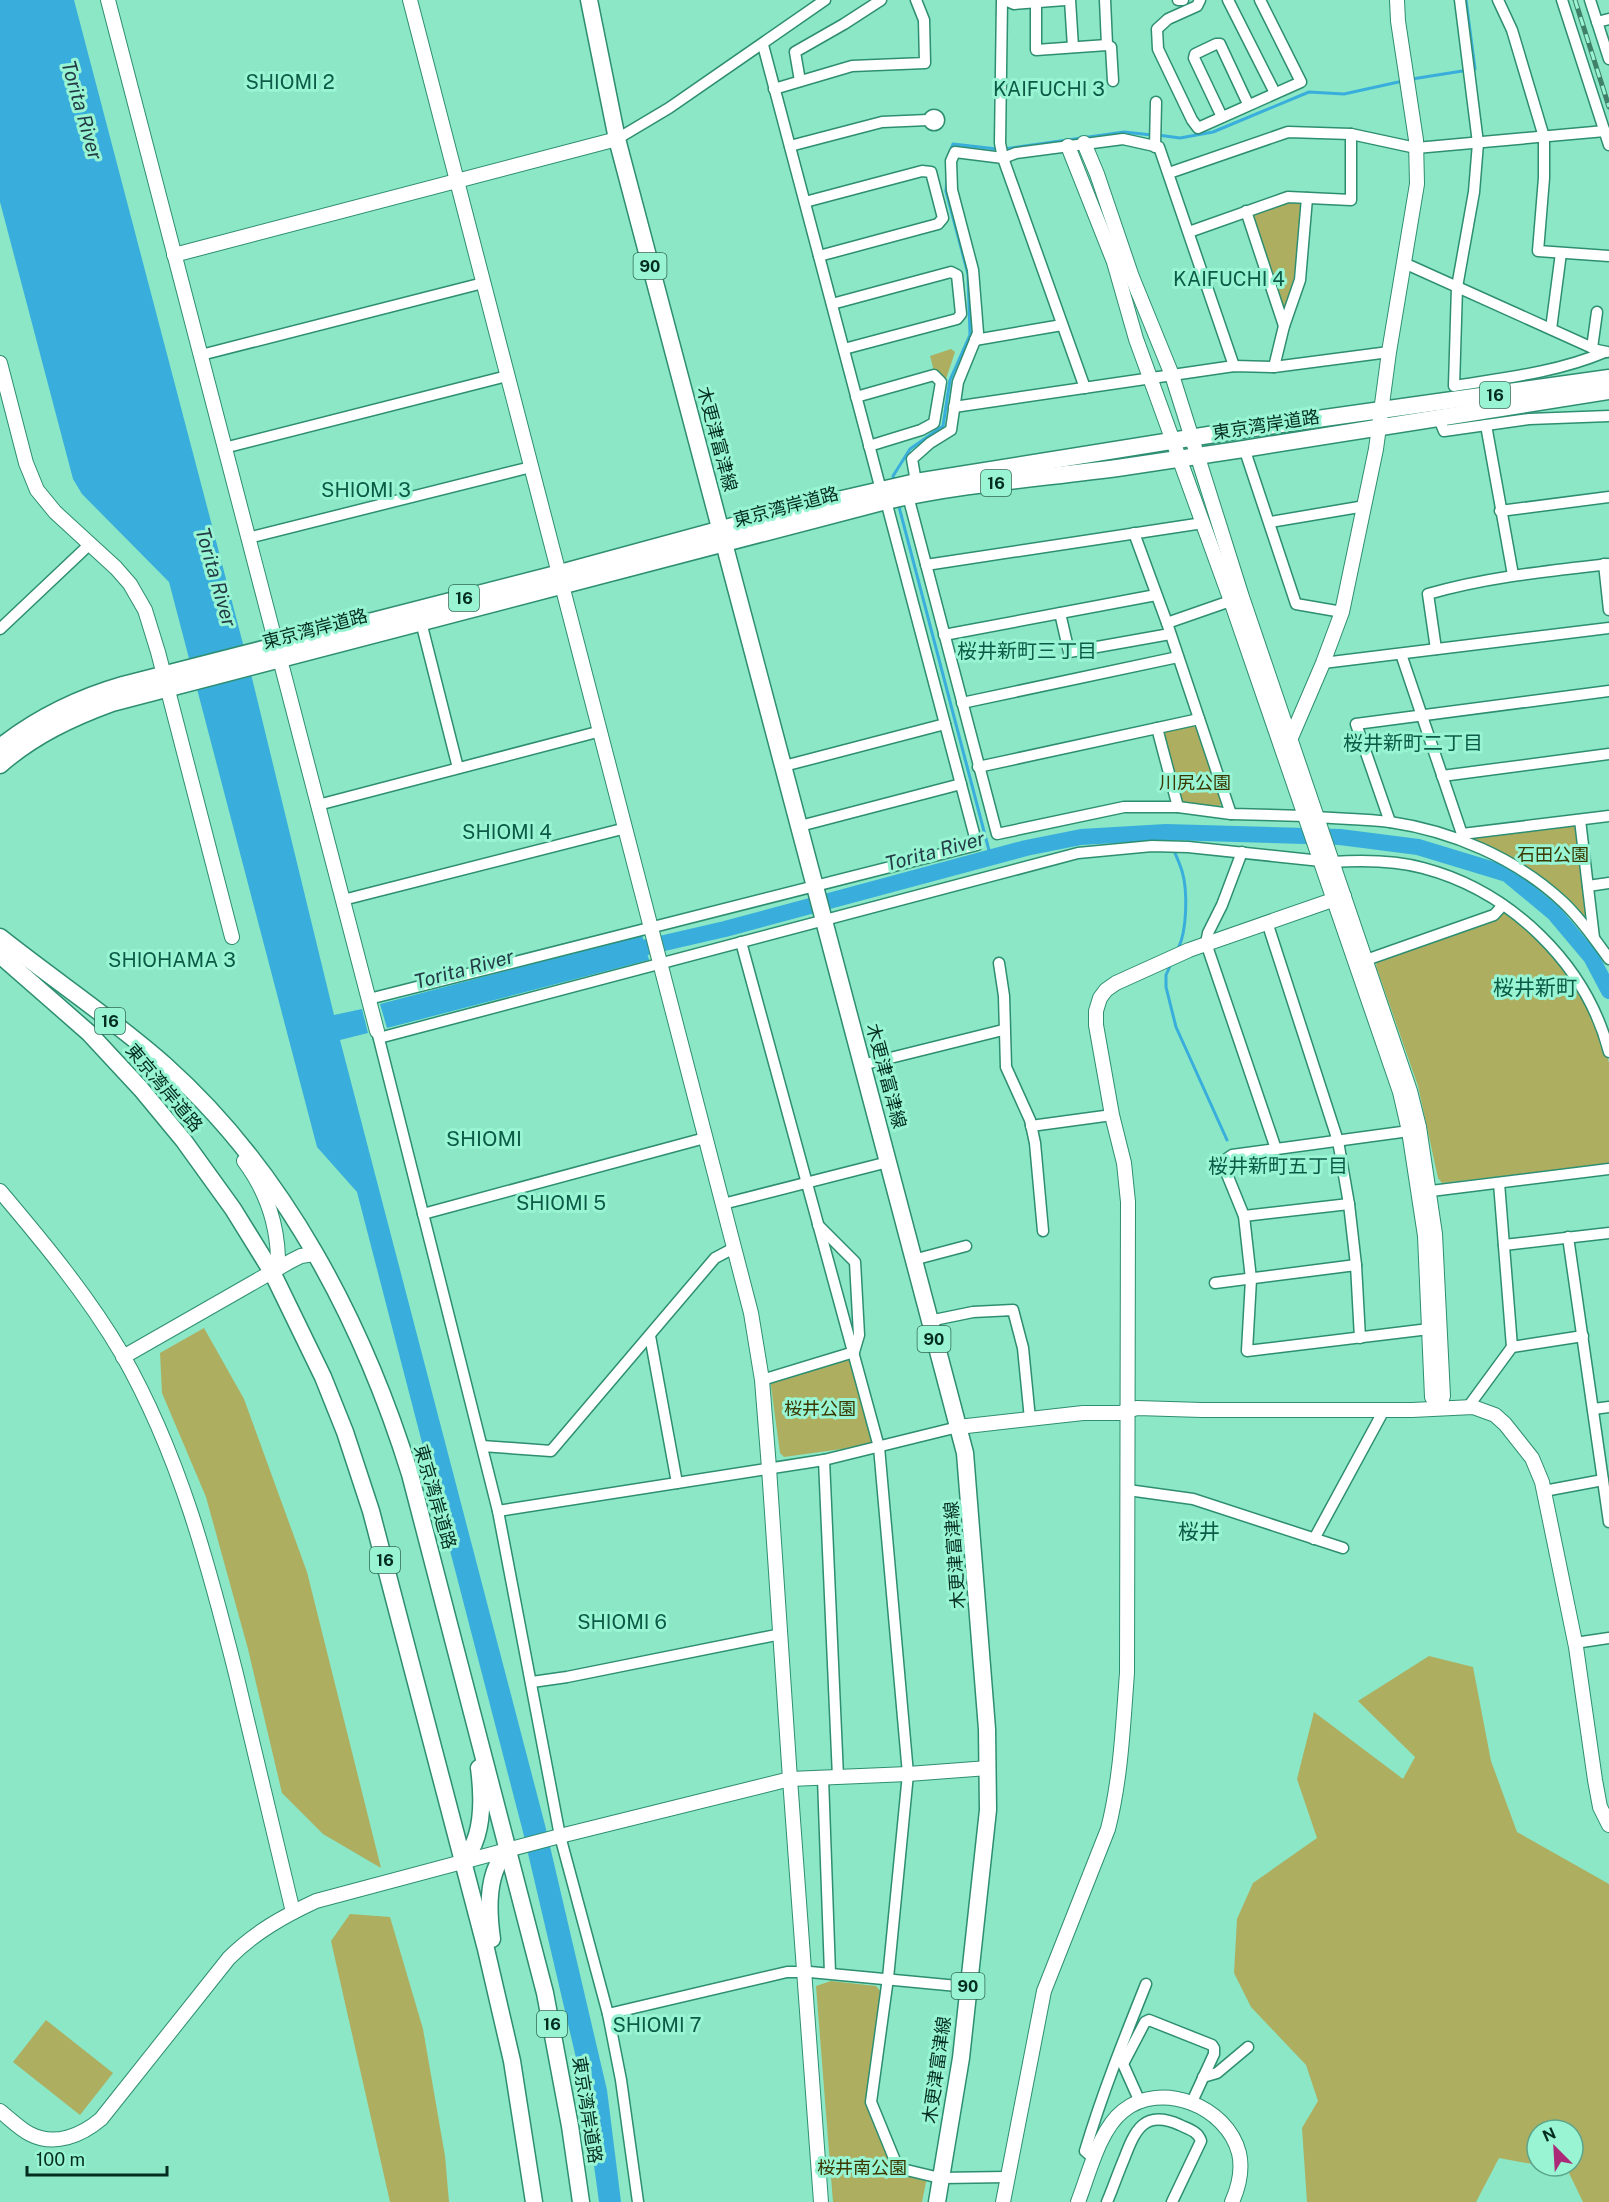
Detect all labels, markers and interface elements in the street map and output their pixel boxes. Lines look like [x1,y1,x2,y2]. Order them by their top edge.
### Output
water label: Torita River [56,58,108,163]
district label: SHIOMI 2 [245,70,335,94]
district label: KAIFUCHI 3 [993,77,1105,101]
road number: 90 [634,253,666,279]
district label: KAIFUCHI 4 [1173,267,1285,291]
road number: 16 [1480,382,1510,408]
street label: 木更津富津線 [693,384,742,494]
street label: 東京湾岸道路 [1211,406,1321,443]
road number: 16 [981,470,1011,496]
district label: SHIOMI 3 [321,478,411,502]
street label: 東京湾岸道路 [731,482,841,531]
water label: Torita River [190,525,242,630]
road number: 16 [449,585,479,611]
street label: 東京湾岸道路 [260,604,370,653]
district label: 桜井新町三丁目 [957,639,1097,663]
district label: 桜井新町二丁目 [1343,731,1483,755]
park label: 川尻公園 [1159,772,1231,793]
district label: SHIOMI 4 [462,820,552,844]
water label: Torita River [883,826,988,876]
park label: 石田公園 [1517,844,1589,865]
water label: Torita River [412,944,517,994]
district label: SHIOHAMA 3 [108,948,236,972]
district label: 桜井新町 [1493,975,1577,1000]
road number: 16 [95,1008,125,1034]
street label: 木更津富津線 [862,1021,911,1131]
street label: 東京湾岸道路 [122,1040,207,1136]
district label: SHIOMI [446,1126,522,1151]
district label: 桜井新町五丁目 [1208,1154,1348,1178]
district label: SHIOMI 5 [516,1191,606,1215]
road number: 90 [918,1326,950,1352]
park label: 桜井公園 [784,1398,856,1419]
street label: 東京湾岸道路 [411,1442,460,1552]
street label: 木更津富津線 [940,1500,969,1610]
district label: 桜井 [1178,1519,1220,1544]
road number: 16 [370,1547,400,1573]
district label: SHIOMI 6 [577,1610,667,1634]
road number: 90 [952,1973,984,1999]
road number: 16 [537,2011,567,2037]
district label: SHIOMI 7 [612,2013,702,2037]
street label: 木更津富津線 [919,2015,954,2125]
street label: 東京湾岸道路 [569,2055,606,2165]
north arrow [1525,2118,1585,2178]
text: N [1540,2124,1559,2146]
scale bar [27,2139,166,2177]
text: 100 m [36,2149,85,2170]
park label: 桜井南公園 [817,2157,907,2178]

